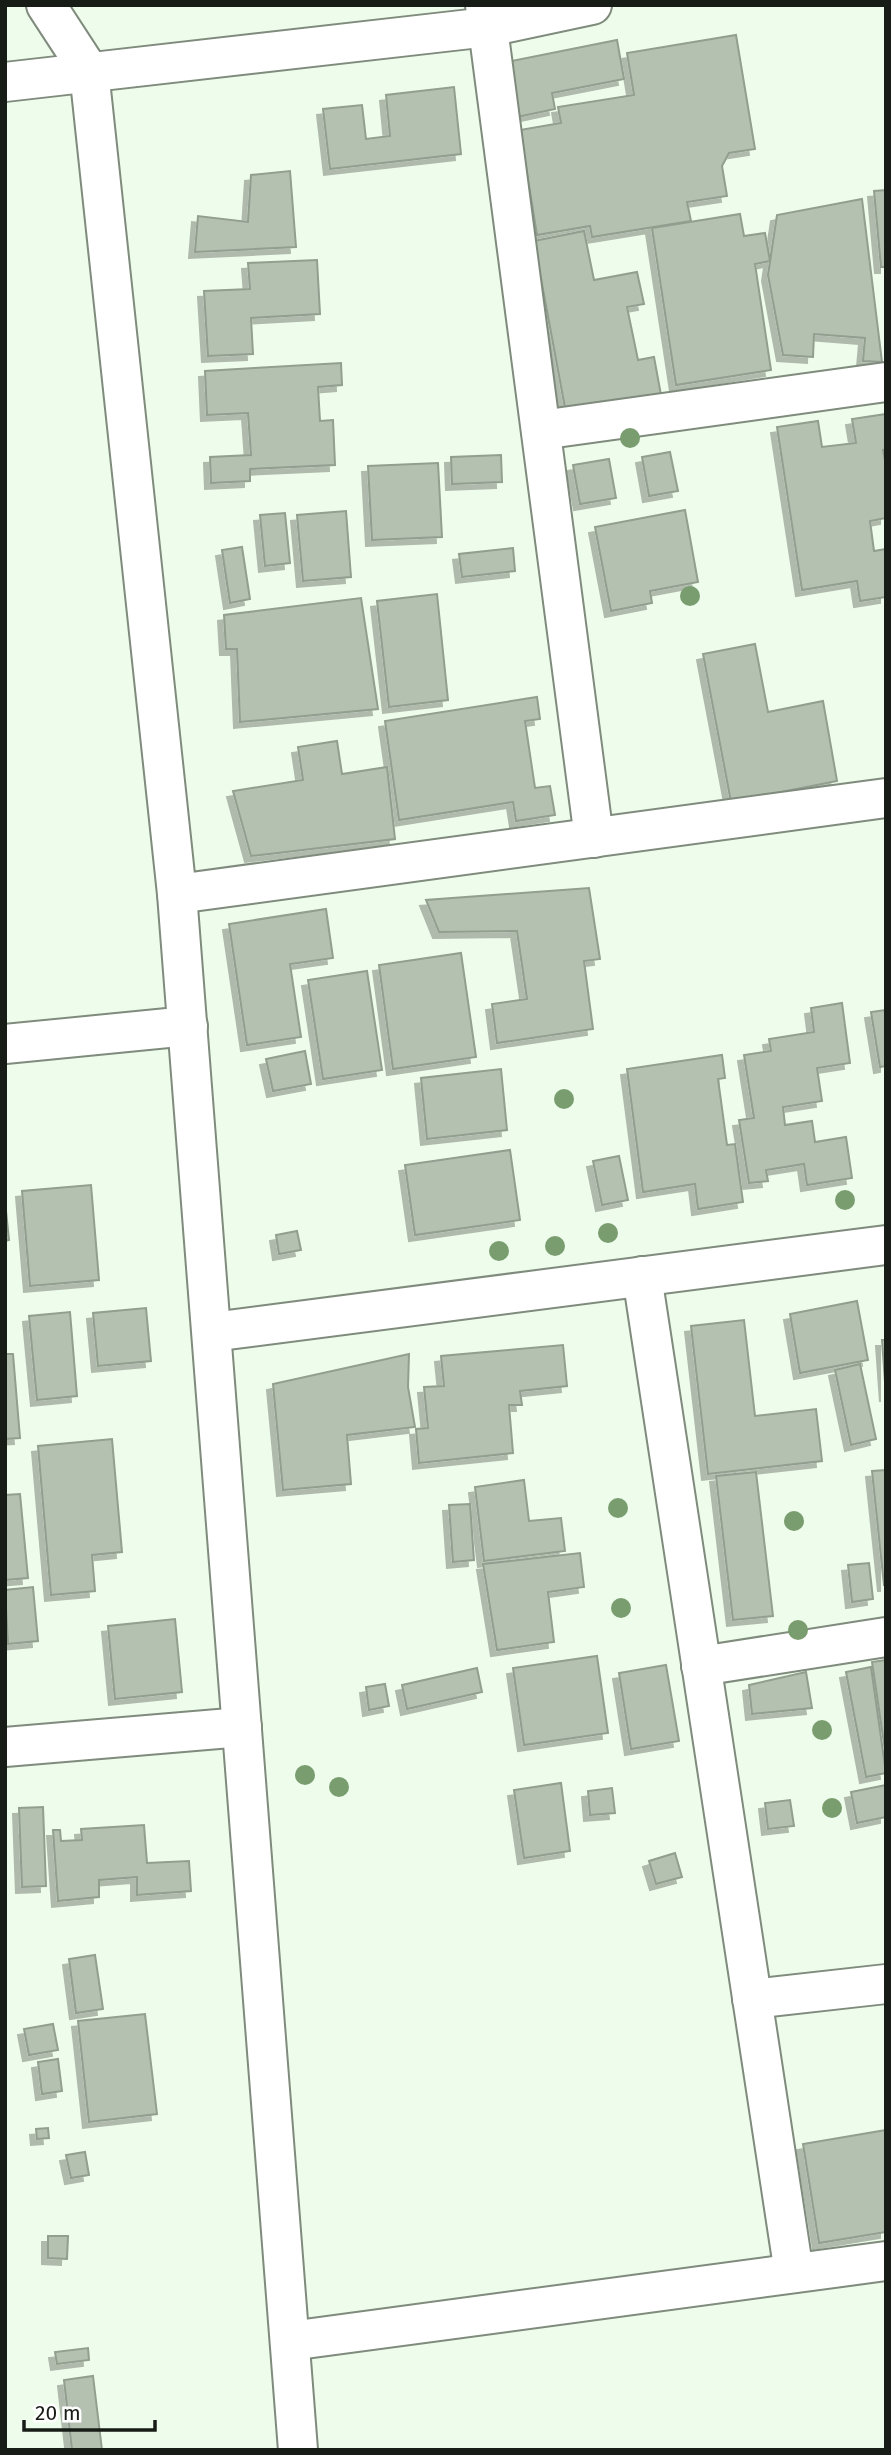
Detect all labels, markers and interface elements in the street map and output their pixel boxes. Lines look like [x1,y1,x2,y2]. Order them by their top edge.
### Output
scale bar [24,2388,156,2432]
text: 20 m [35,2400,81,2426]

